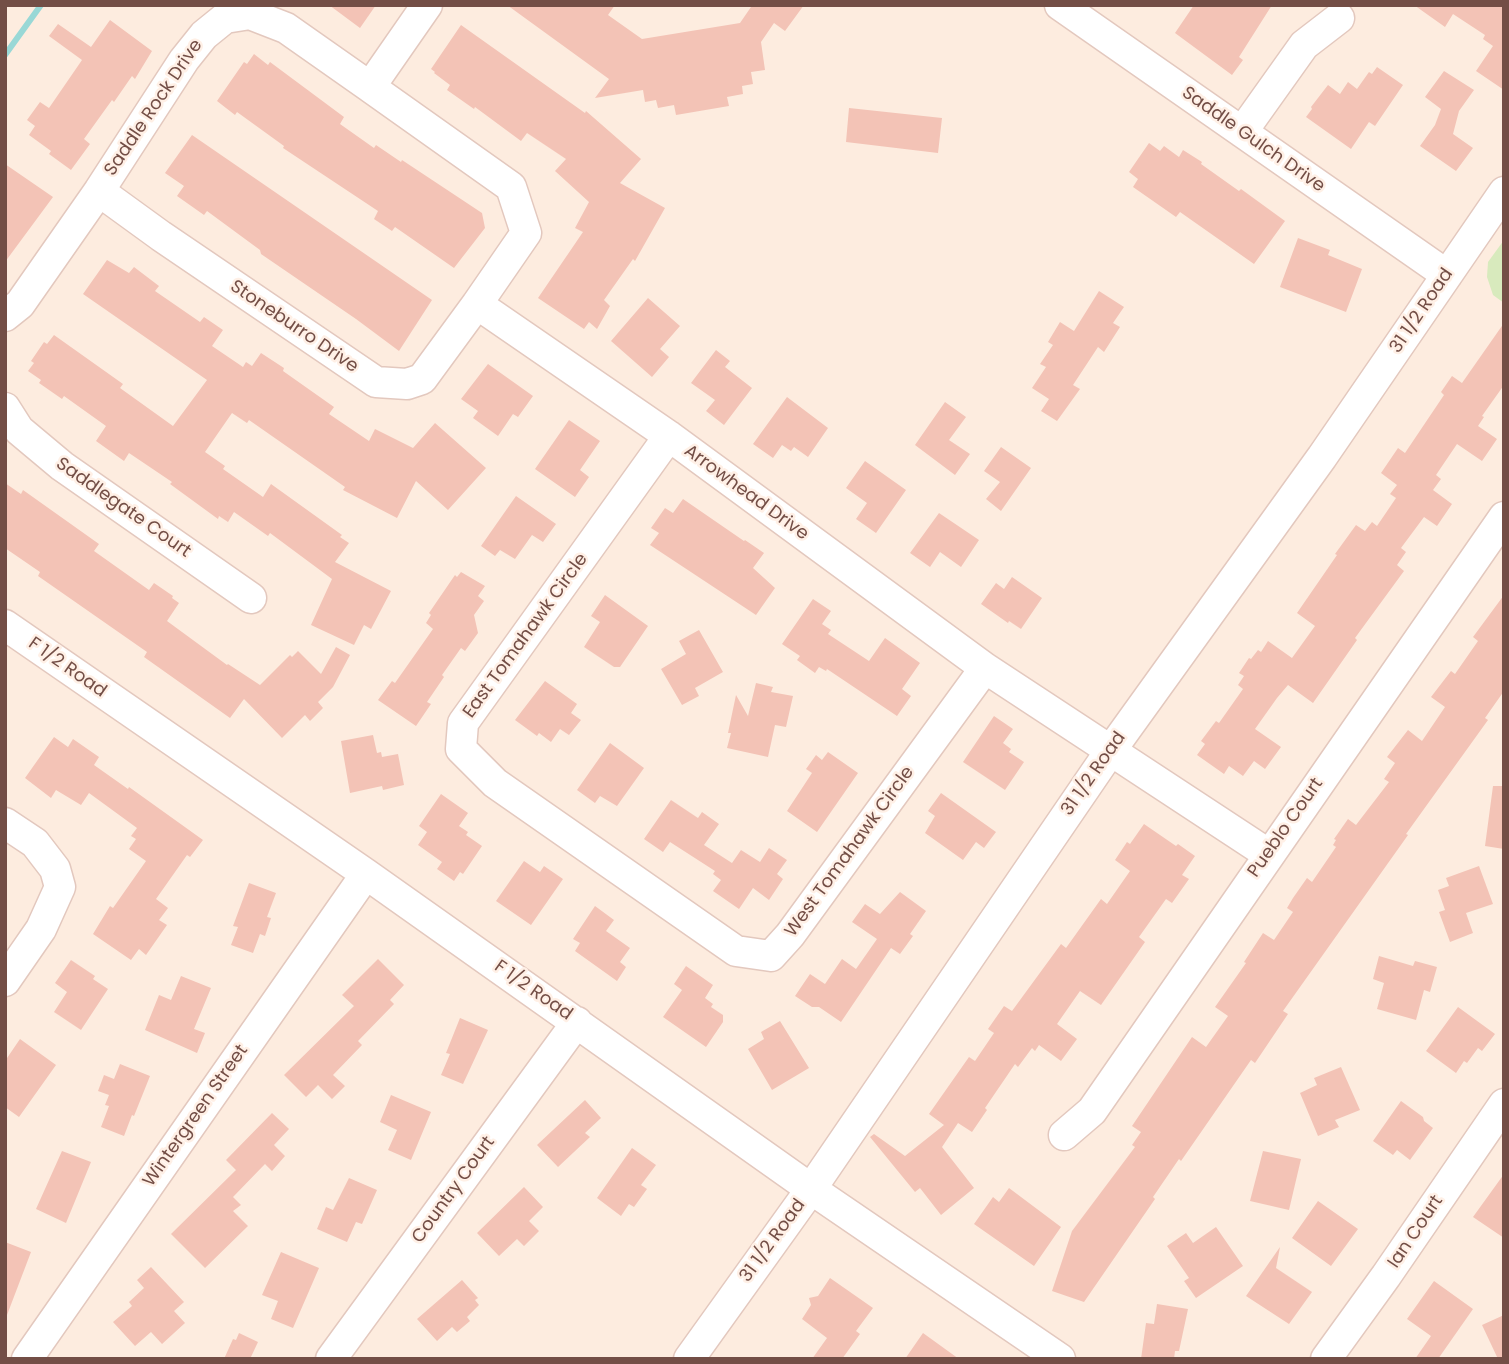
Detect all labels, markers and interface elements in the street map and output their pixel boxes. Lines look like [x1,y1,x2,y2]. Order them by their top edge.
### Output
street label: Saddle Rock Drive [100,36,208,180]
street label: Saddle Gulch Drive [1177,82,1329,198]
street label: 31 1/2 Road [1386,265,1458,357]
street label: Stoneburro Drive [226,276,362,378]
street label: Arrowhead Drive [679,441,813,545]
street label: Saddlegate Court [51,453,195,563]
street label: East Tomahawk Circle [459,549,593,723]
street label: F 1/2 Road [24,633,110,703]
street label: 31 1/2 Road [1057,728,1131,820]
street label: West Tomahawk Circle [781,763,919,941]
street label: Pueblo Court [1244,774,1328,882]
street label: F 1/2 Road [490,956,576,1026]
street label: Wintergreen Street [139,1041,253,1191]
street label: Country Court [408,1132,500,1248]
street label: Ian Court [1384,1192,1448,1272]
street label: 31 1/2 Road [736,1195,810,1287]

